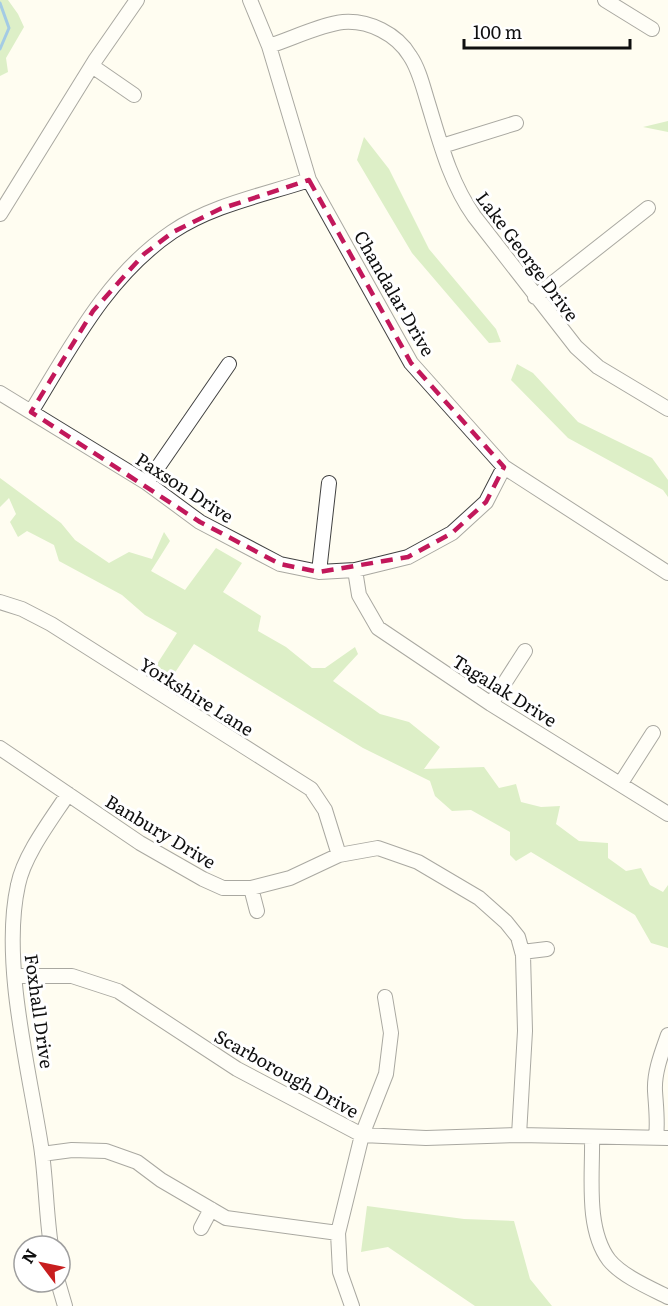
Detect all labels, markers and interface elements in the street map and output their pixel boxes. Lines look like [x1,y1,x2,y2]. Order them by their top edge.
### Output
scale bar [464,12,630,50]
text: 100 m [473,18,522,45]
street label: Lake George Drive [470,185,586,327]
street label: Chandalar Drive [348,225,442,361]
street label: Paxson Drive [131,445,239,529]
street label: Tagalak Drive [447,647,563,733]
street label: Yorkshire Lane [135,650,259,742]
street label: Banbury Drive [101,787,221,875]
street label: Foxhall Drive [19,952,61,1070]
street label: Scarborough Drive [210,1022,364,1124]
north arrow [12,1234,72,1294]
text: N [15,1243,42,1268]

